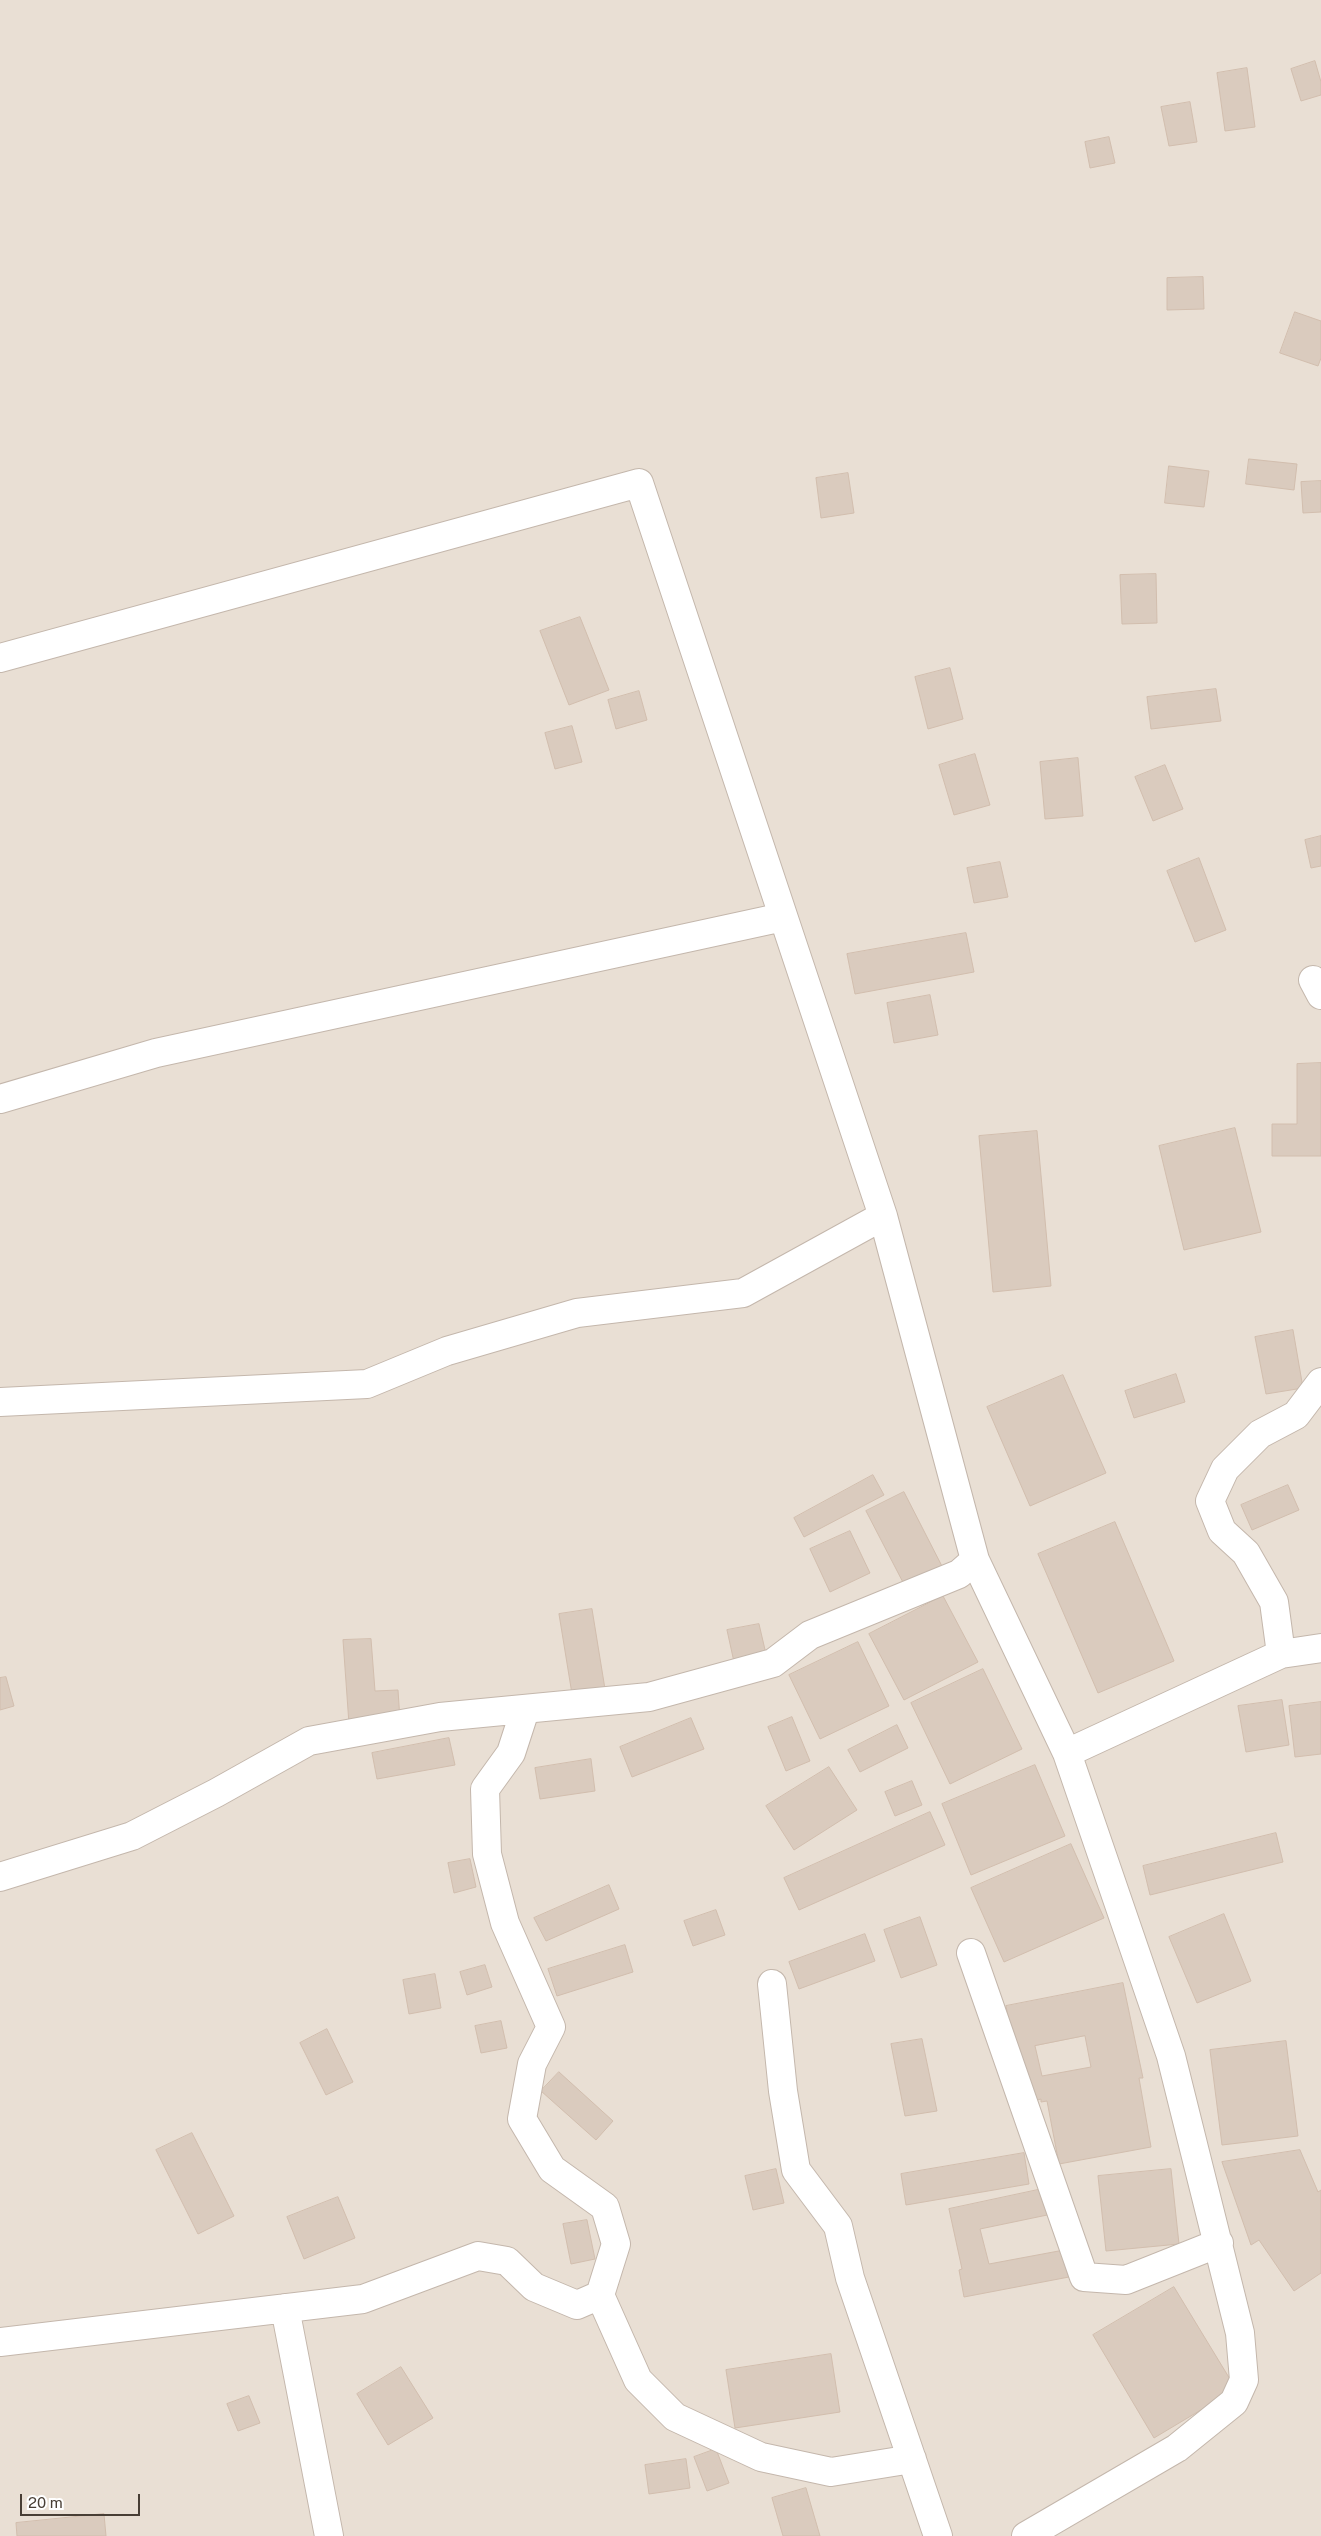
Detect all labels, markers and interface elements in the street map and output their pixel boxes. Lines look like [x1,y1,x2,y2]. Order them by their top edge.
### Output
scale bar [22,2484,142,2516]
text: 20 m [28,2494,63,2511]

